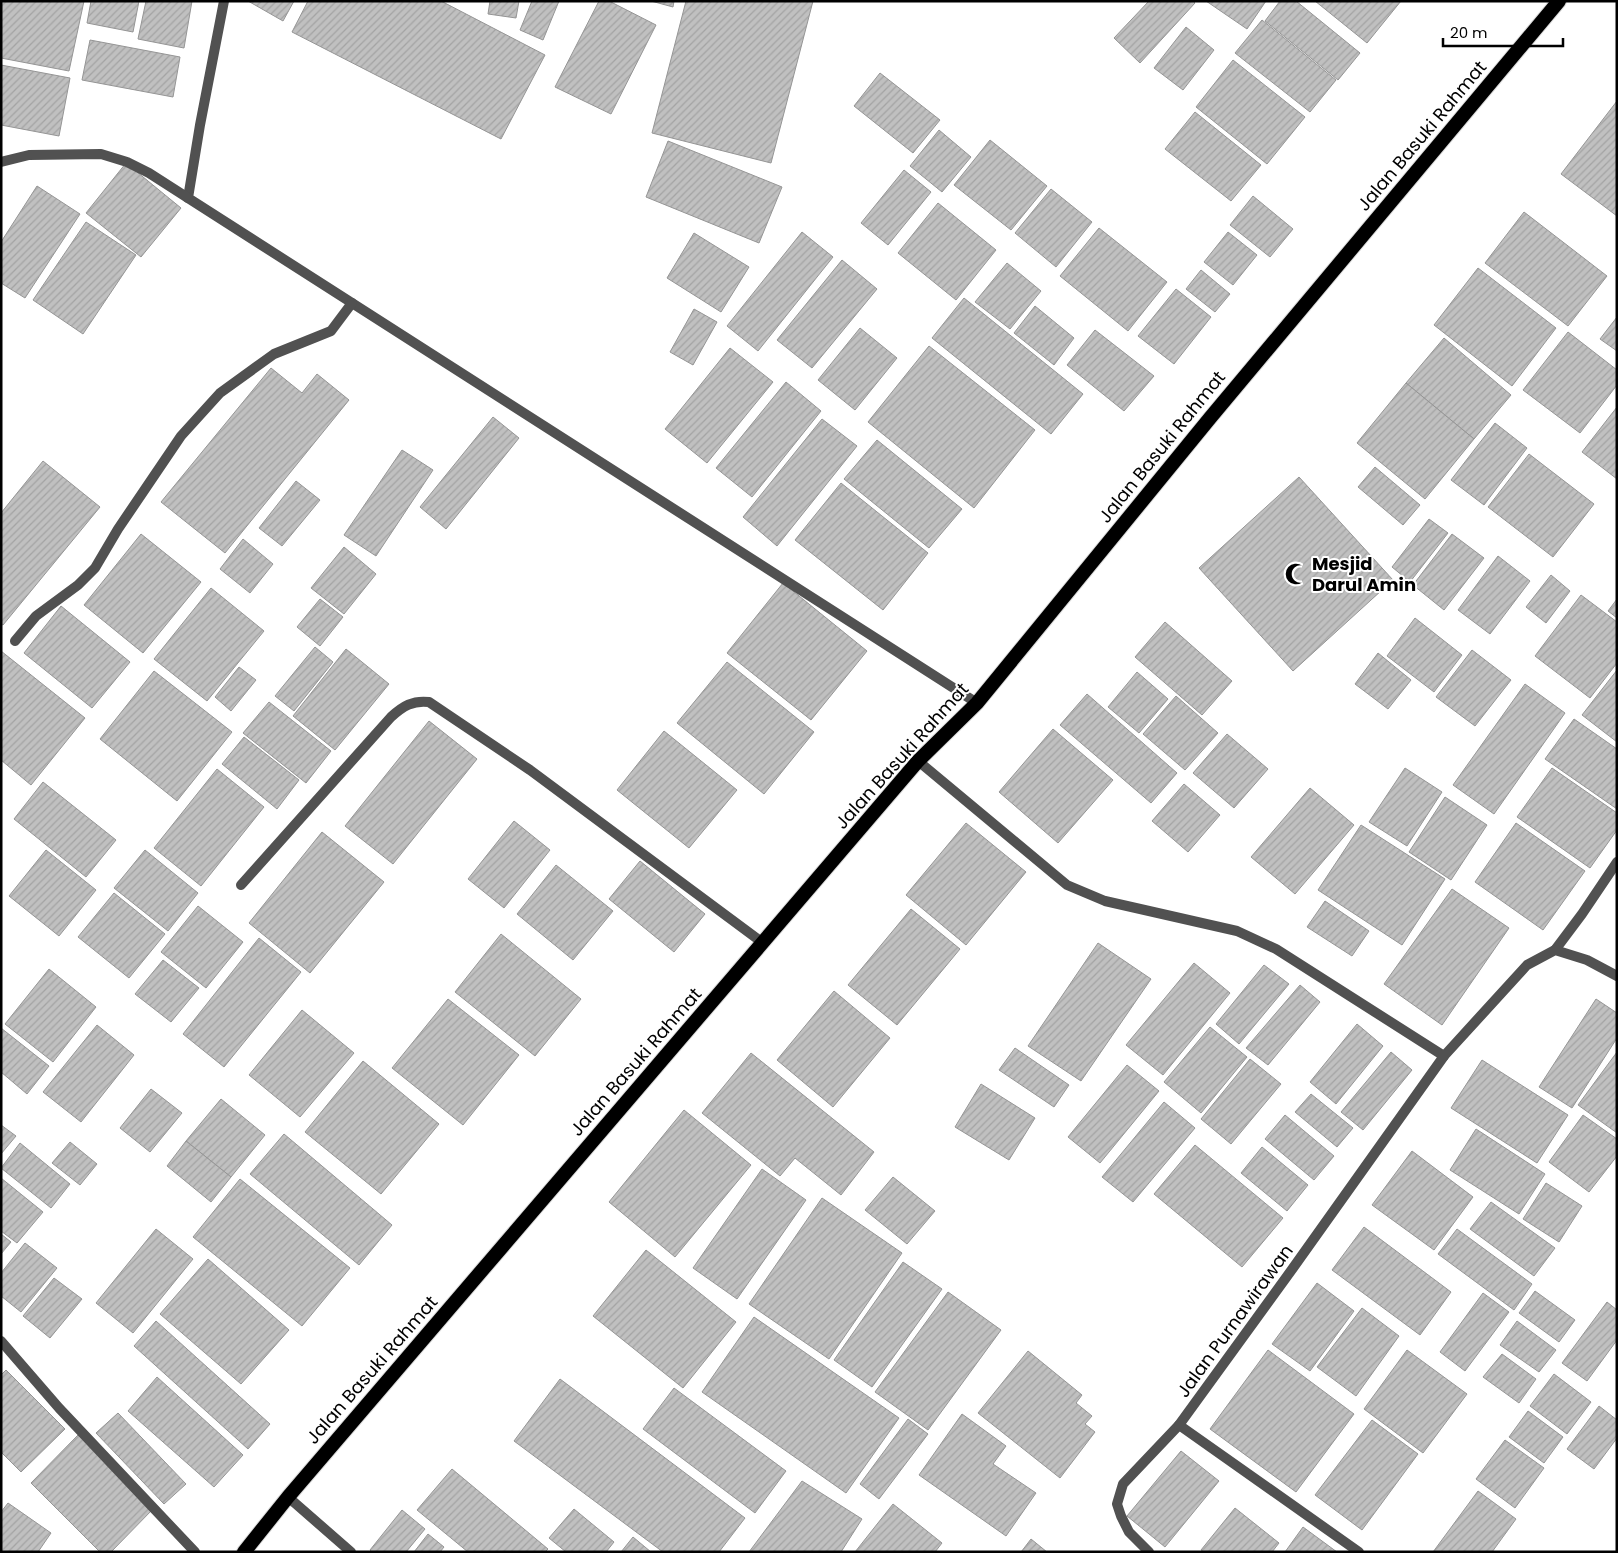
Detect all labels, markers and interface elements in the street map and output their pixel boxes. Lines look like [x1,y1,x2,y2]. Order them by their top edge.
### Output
scale bar [1443,15,1563,47]
text: 20 m [1450,22,1488,43]
street label: Jalan Basuki Rahmat [1351,55,1492,216]
street label: Jalan Basuki Rahmat [1092,365,1231,528]
place label: Mesjid Darul Amin [1312,551,1416,597]
mosque icon: Mesjid Darul Amin [1283,561,1309,587]
street label: Jalan Basuki Rahmat [829,677,974,834]
street label: Jalan Basuki Rahmat [564,982,707,1141]
street label: Jalan Purnawirawan [1171,1239,1299,1402]
street label: Jalan Basuki Rahmat [300,1290,443,1449]

